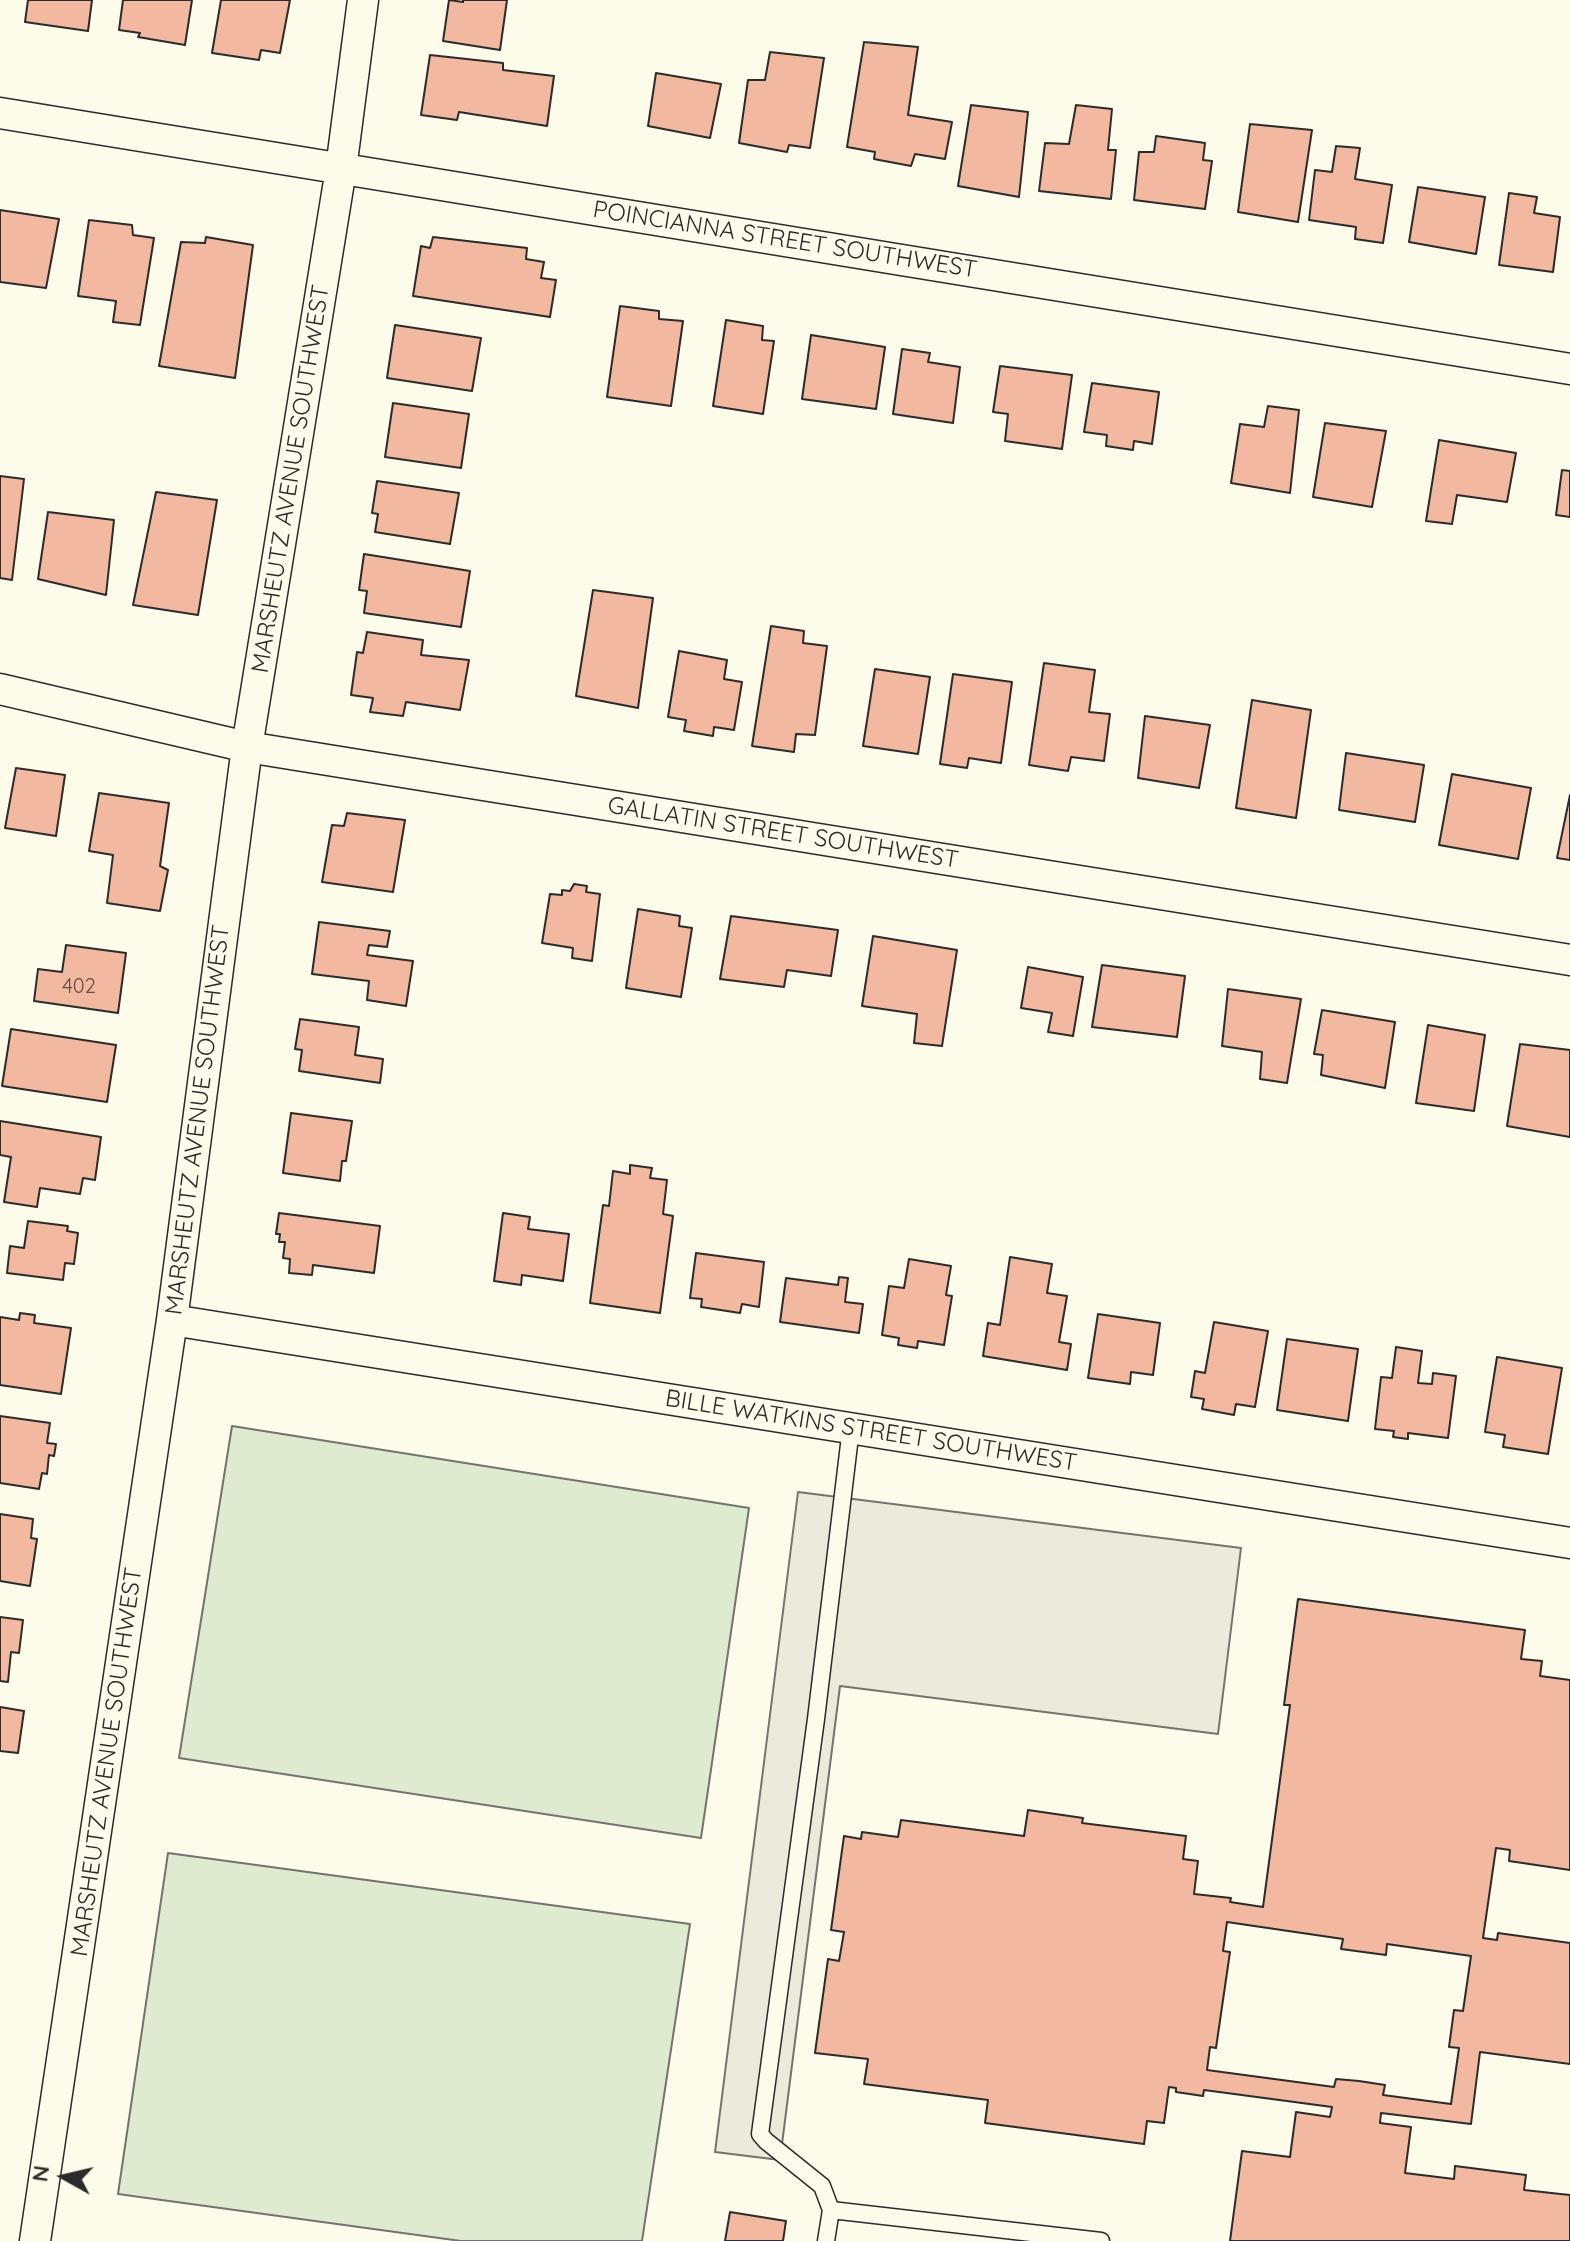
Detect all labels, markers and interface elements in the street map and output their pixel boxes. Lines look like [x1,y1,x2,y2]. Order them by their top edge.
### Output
street label: POINCIANNA STREET SOUTHWEST [591,195,979,285]
street label: MARSHEUTZ AVENUE SOUTHWEST [246,283,336,675]
street label: GALLATIN STREET SOUTHWEST [606,791,960,875]
street label: MARSHEUTZ AVENUE SOUTHWEST [160,923,236,1317]
house number: 402 [62,975,96,999]
street label: BILLE WATKINS STREET SOUTHWEST [663,1384,1079,1478]
street label: MARSHEUTZ AVENUE SOUTHWEST [65,1566,149,1958]
north arrow [24,2137,104,2217]
text: N [25,2164,55,2184]

